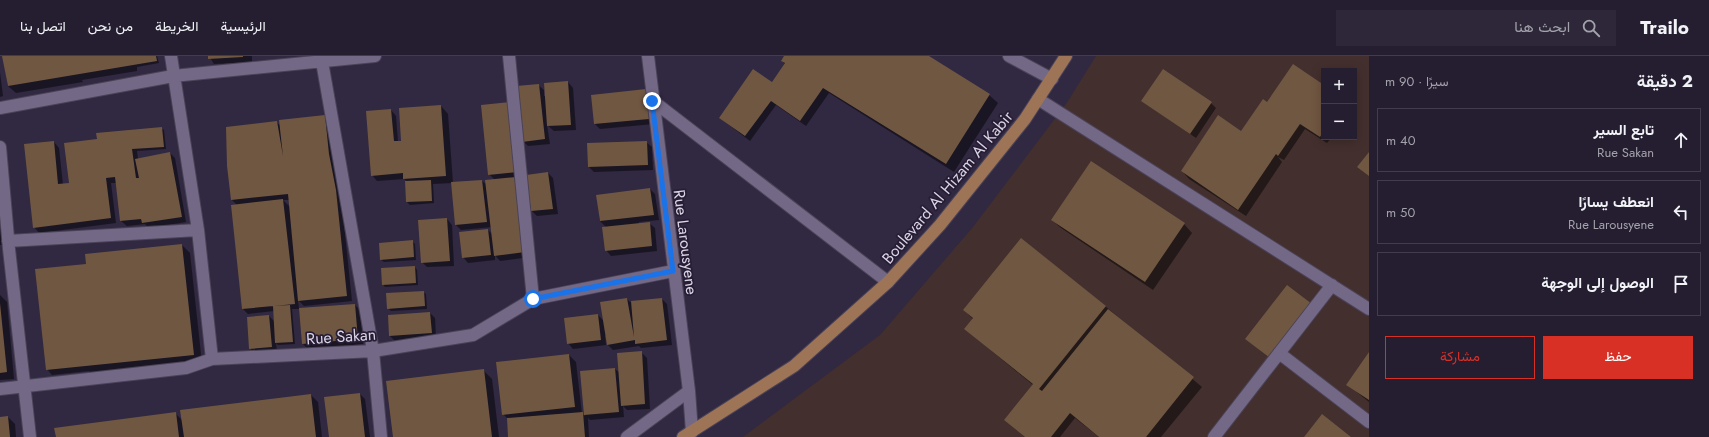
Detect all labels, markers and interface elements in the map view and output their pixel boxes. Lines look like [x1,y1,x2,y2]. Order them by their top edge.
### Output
search box [1336,10,1616,46]
text: Trailo [1640,14,1689,41]
text: اتصل بنا [20,16,66,36]
text: من نحن [88,16,133,36]
text: الخريطة [155,16,198,36]
text: الرئيسية [220,16,266,36]
text: ابحث هنا [1514,16,1570,38]
icon: search [1580,17,1602,39]
map controls [1321,68,1357,140]
button: + [1321,68,1357,104]
text: 2 دقيقة [1637,69,1693,93]
text: سيرًا · 90 m [1385,72,1449,91]
route end [643,92,661,110]
button: − [1321,104,1357,140]
street label: Boulevard Al Hizam Al Kabir [876,105,1019,269]
text: تابع السير [1594,119,1654,141]
icon: ahead [1670,129,1692,151]
text: 40 m [1386,131,1415,150]
text: Rue Sakan [1597,143,1654,162]
street label: Rue Larousyene [668,188,703,296]
text: انعطف يسارًا [1579,191,1654,213]
icon: left [1670,201,1692,223]
text: 50 m [1386,203,1415,222]
text: Rue Larousyene [1568,215,1654,234]
text: الوصول إلى الوجهة [1541,272,1654,294]
icon: arrive [1670,273,1692,295]
route start [524,290,542,308]
street label: Rue Sakan [305,323,377,350]
button: مشاركة [1385,336,1535,379]
button: حفظ [1543,336,1693,379]

